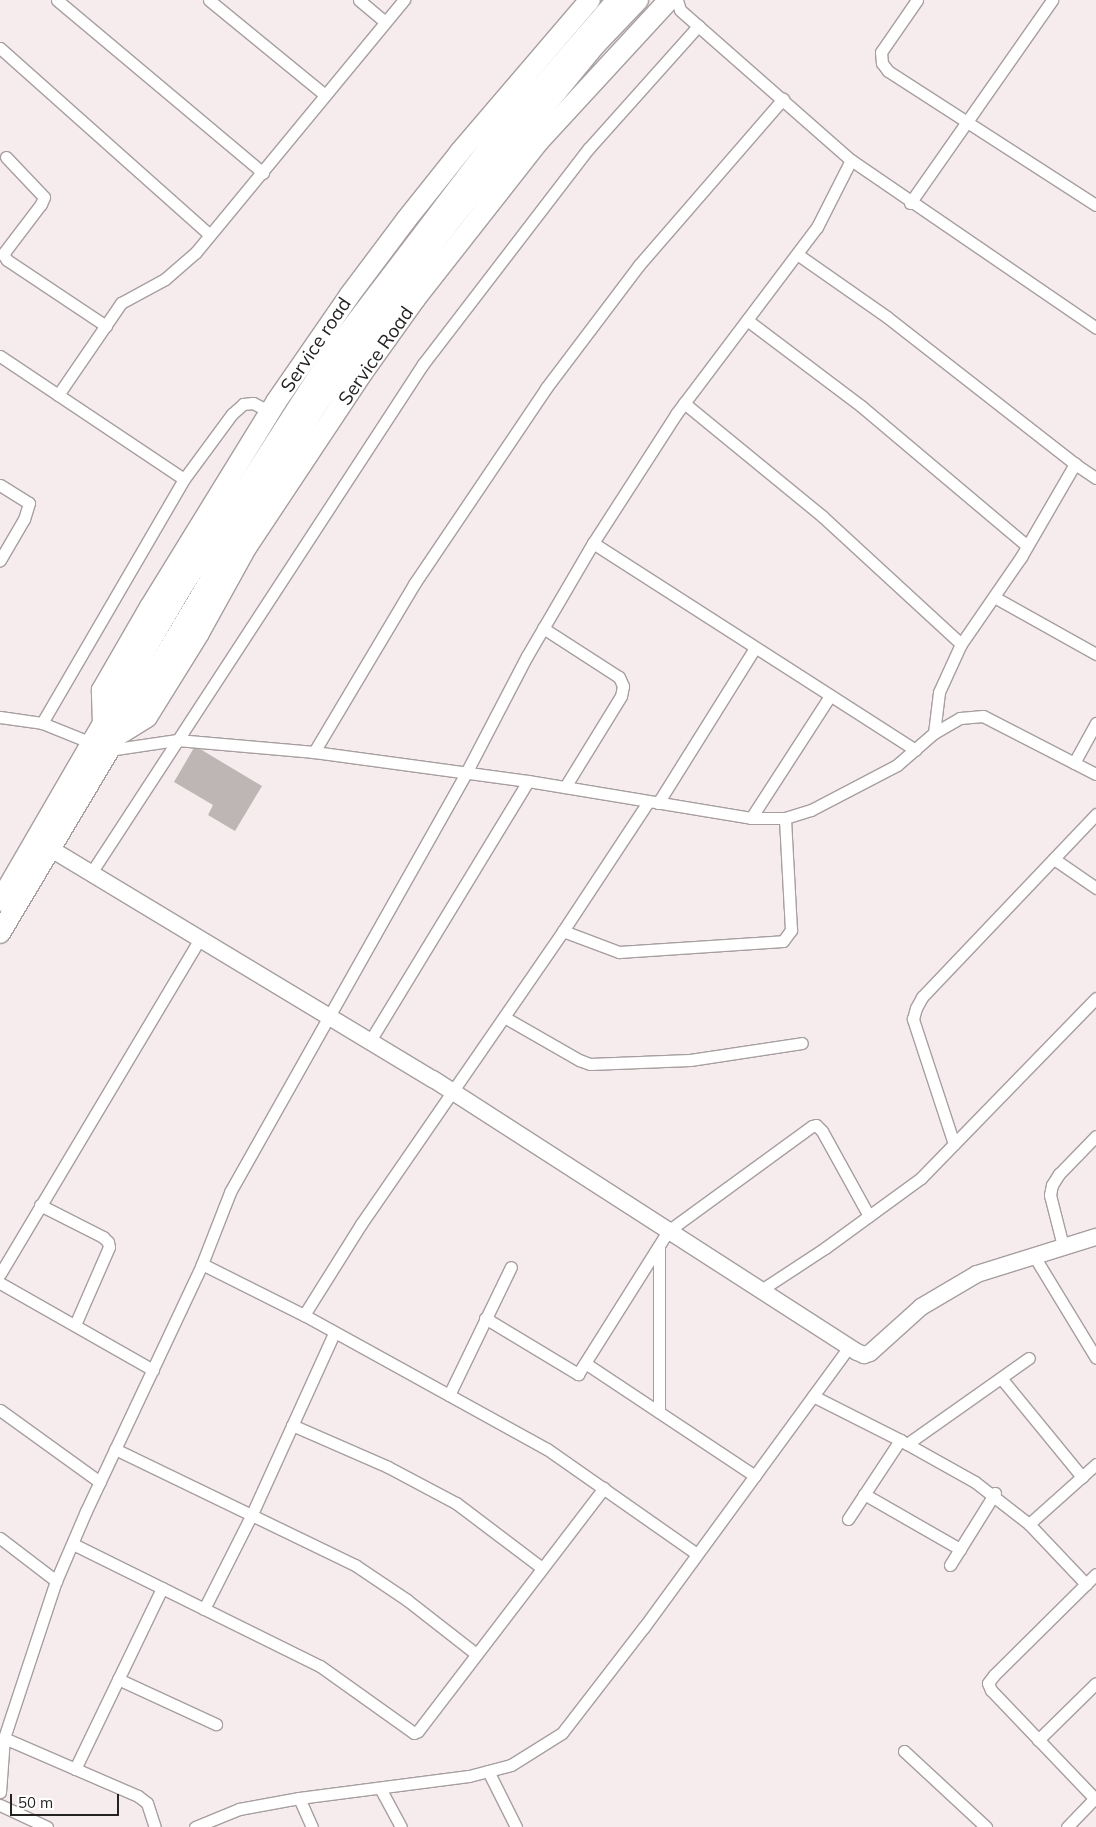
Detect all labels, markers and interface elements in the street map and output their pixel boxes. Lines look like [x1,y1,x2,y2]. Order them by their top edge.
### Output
street label: Service road [276,293,356,397]
street label: Service Road [334,302,418,410]
scale bar [12,1784,121,1816]
text: 50 m [18,1793,53,1812]

